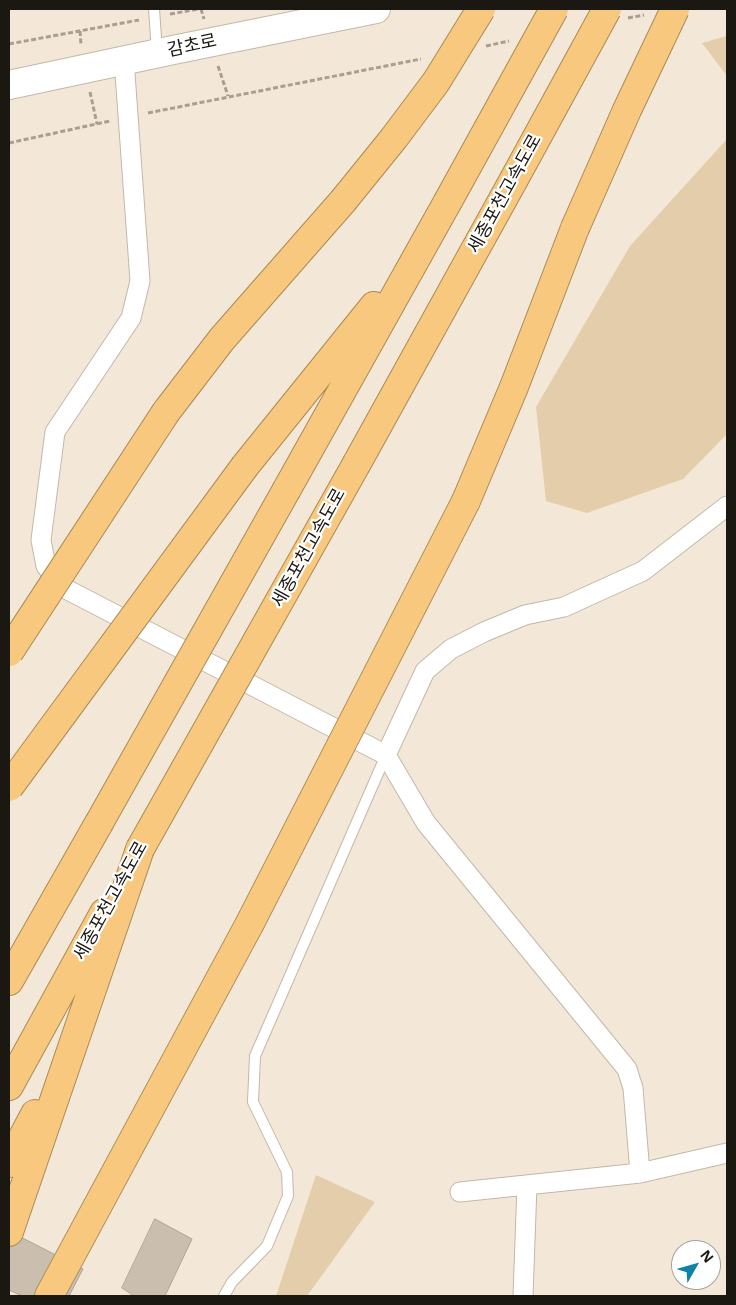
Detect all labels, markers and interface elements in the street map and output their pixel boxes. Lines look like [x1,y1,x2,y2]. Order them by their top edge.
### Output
street label: 감초로 [165,30,219,62]
street label: 세종포천고속도로 [463,131,547,257]
street label: 세종포천고속도로 [267,485,351,611]
street label: 세종포천고속도로 [69,838,153,964]
north arrow [671,1240,721,1290]
text: N [696,1246,718,1266]

